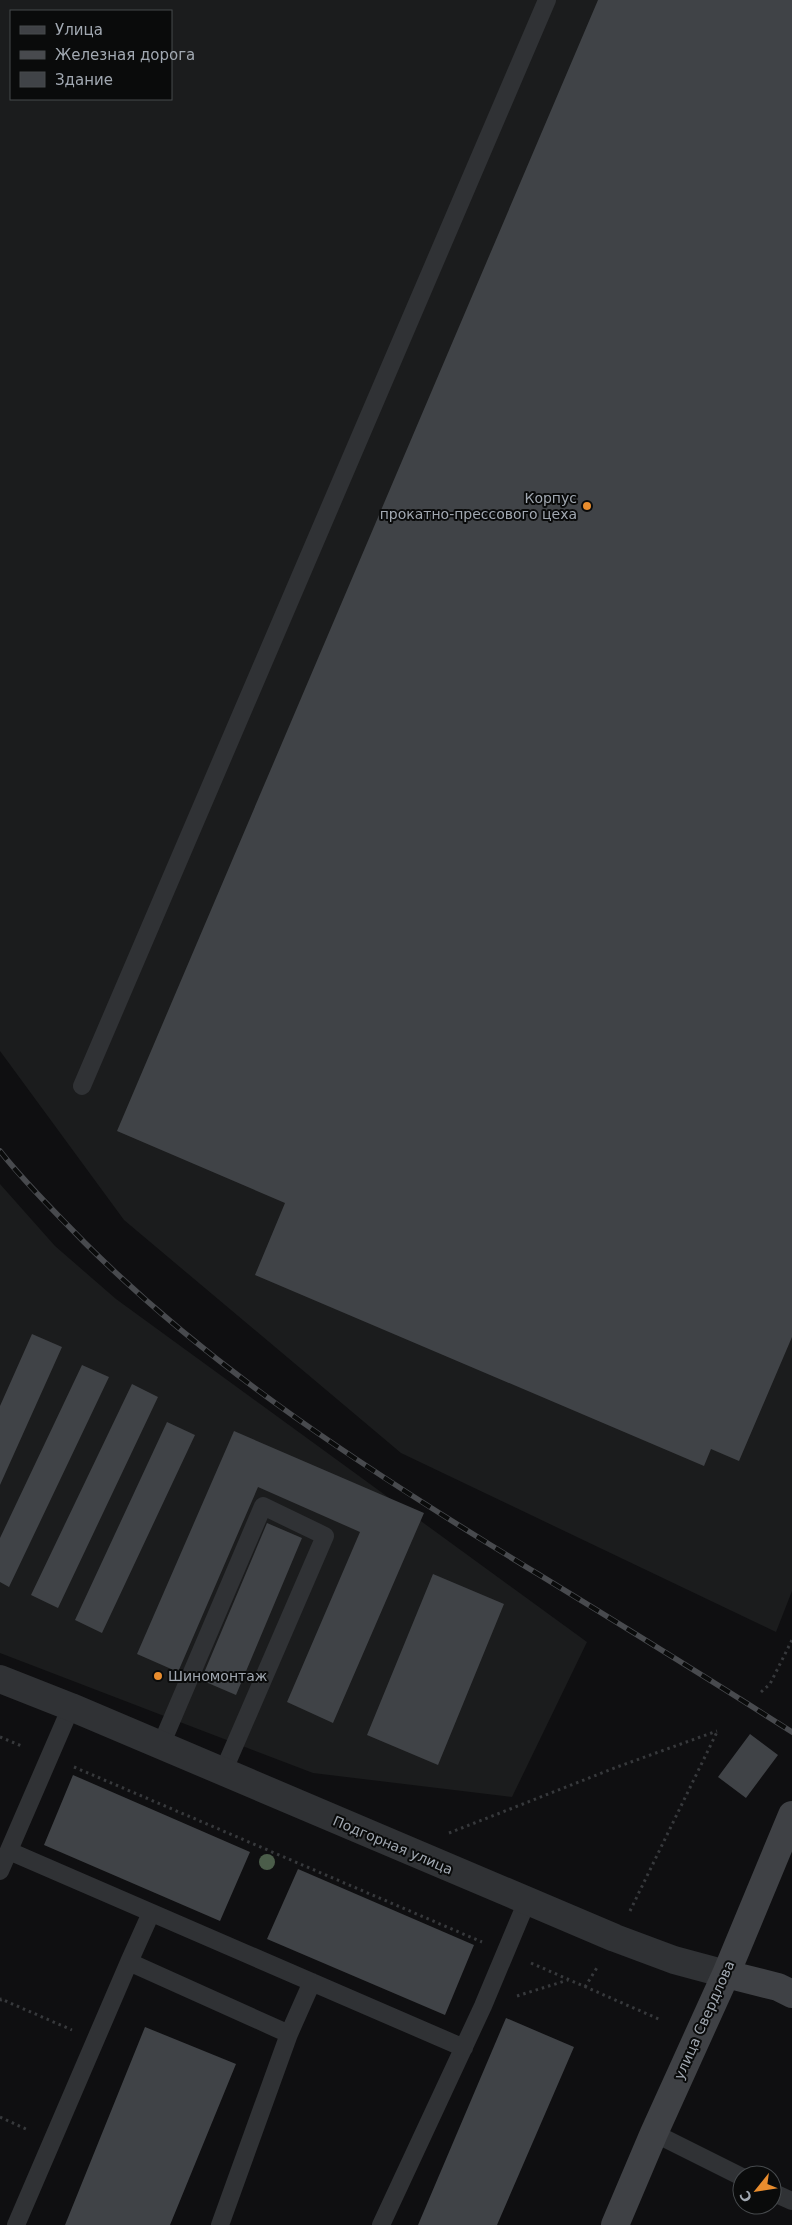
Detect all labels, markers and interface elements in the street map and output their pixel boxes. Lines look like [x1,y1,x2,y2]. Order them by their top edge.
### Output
legend [10,10,172,100]
text: Улица [55,21,103,39]
text: Железная дорога [55,46,195,64]
text: Здание [55,71,113,89]
place label: Корпус прокатно-прессового цеха [380,490,577,522]
marker: Корпус прокатно-прессового цеха [581,500,593,512]
place label: Шиномонтаж [168,1668,268,1684]
marker: Шиномонтаж [152,1670,164,1682]
street label: Подгорная улица [331,1813,455,1877]
street label: улица Свердлова [671,1958,737,2082]
north arrow [732,2165,782,2215]
text: С [736,2188,755,2205]

